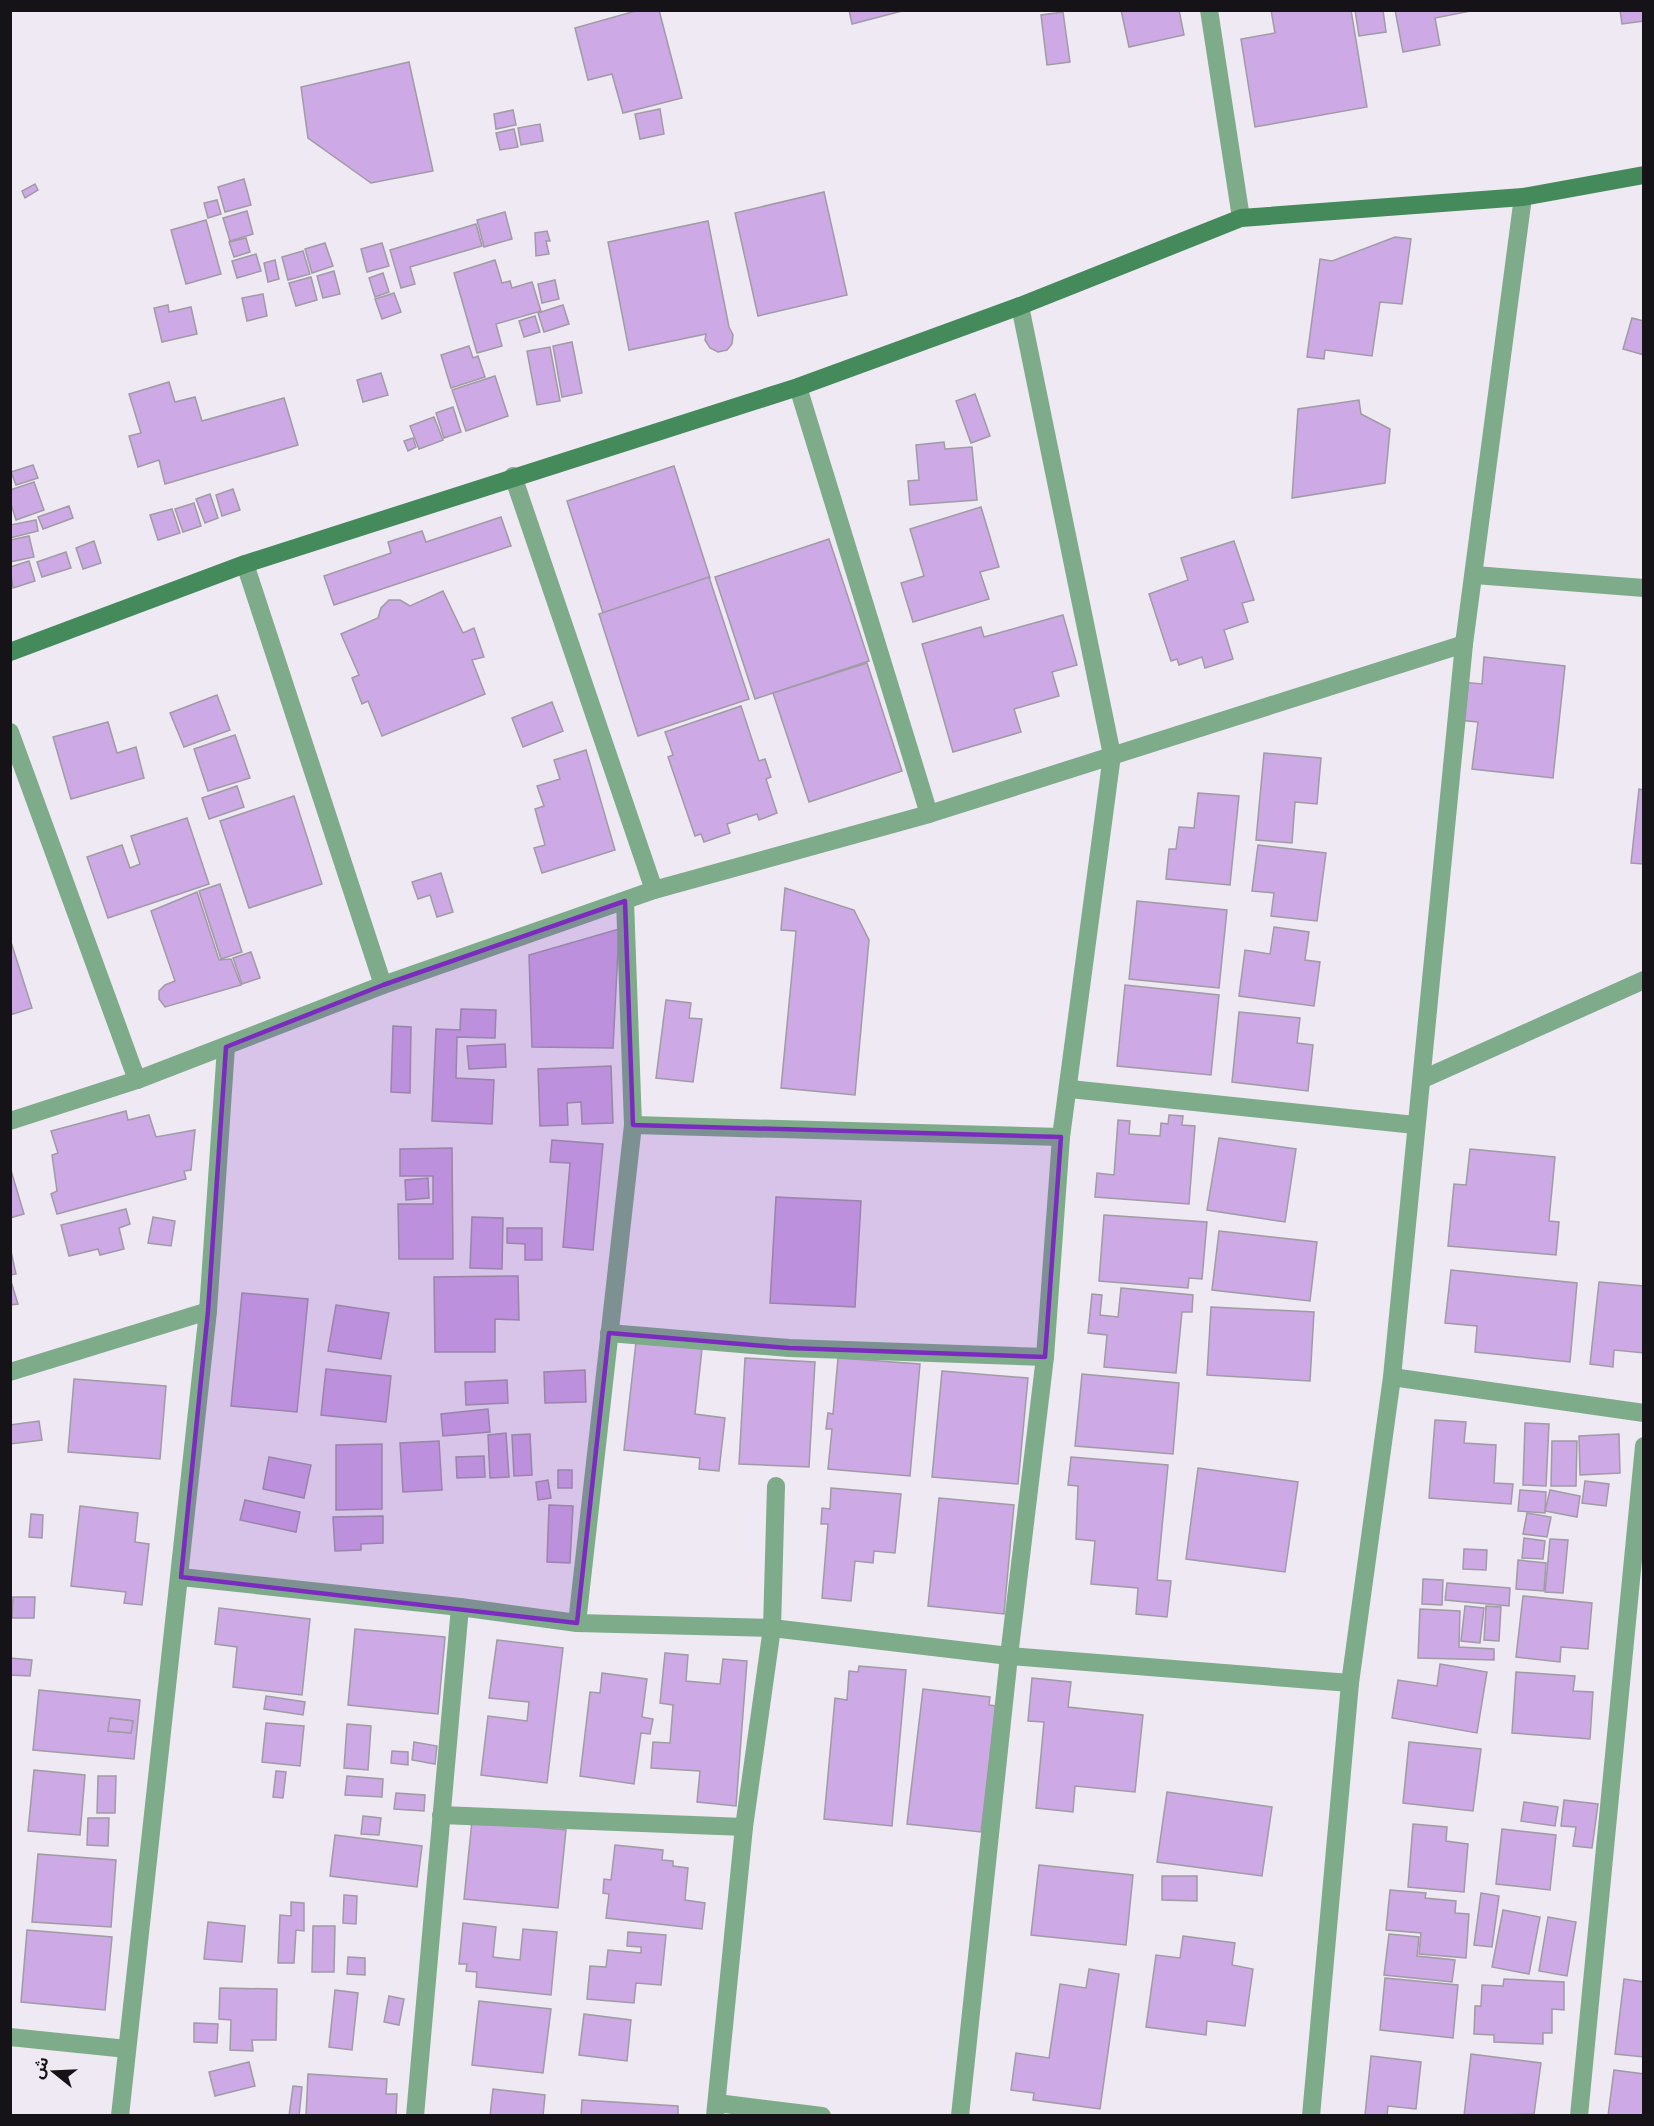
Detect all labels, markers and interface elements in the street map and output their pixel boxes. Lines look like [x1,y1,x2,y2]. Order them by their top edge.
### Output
north arrow [24,2042,84,2102]
text: ش [28,2054,53,2081]

